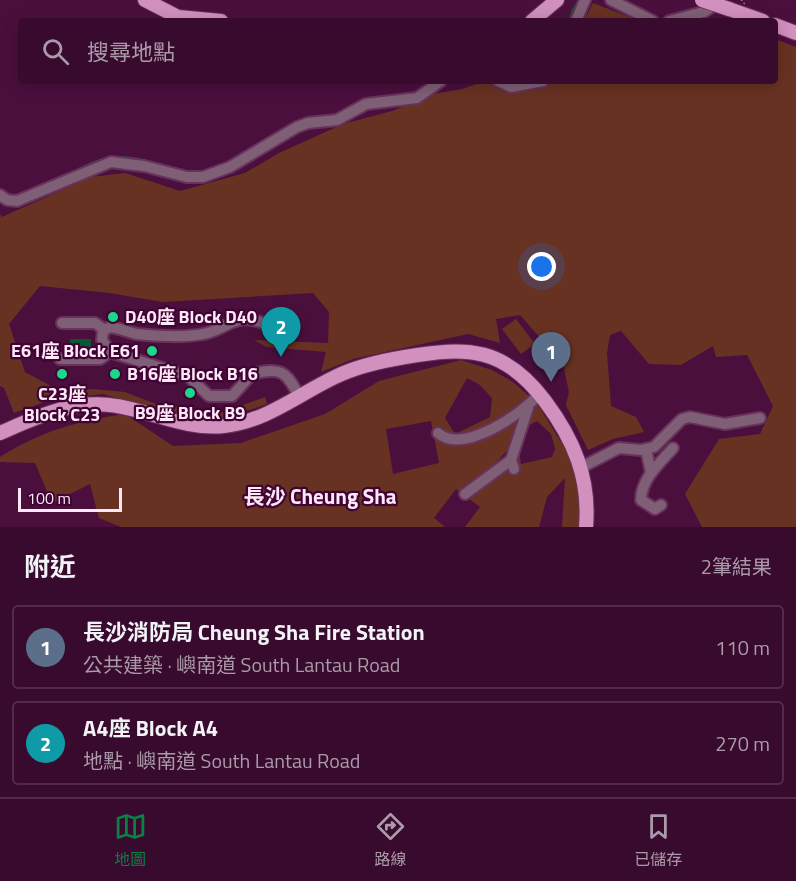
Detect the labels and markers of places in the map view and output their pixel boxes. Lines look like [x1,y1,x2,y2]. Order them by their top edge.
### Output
place label: D40座 Block D40 [125,303,257,330]
pin: 2 [262,308,300,357]
marker: D40座 Block D40 [106,310,120,324]
pin: 1 [532,332,570,382]
place label: E61座 Block E61 [11,337,140,364]
marker: E61座 Block E61 [145,344,159,358]
place label: B16座 Block B16 [127,360,258,387]
marker: C23座 Block C23 [55,367,69,381]
marker: B16座 Block B16 [108,367,122,381]
place label: C23座 Block C23 [24,380,100,428]
marker: B9座 Block B9 [183,386,197,400]
place label: B9座 Block B9 [135,399,245,426]

